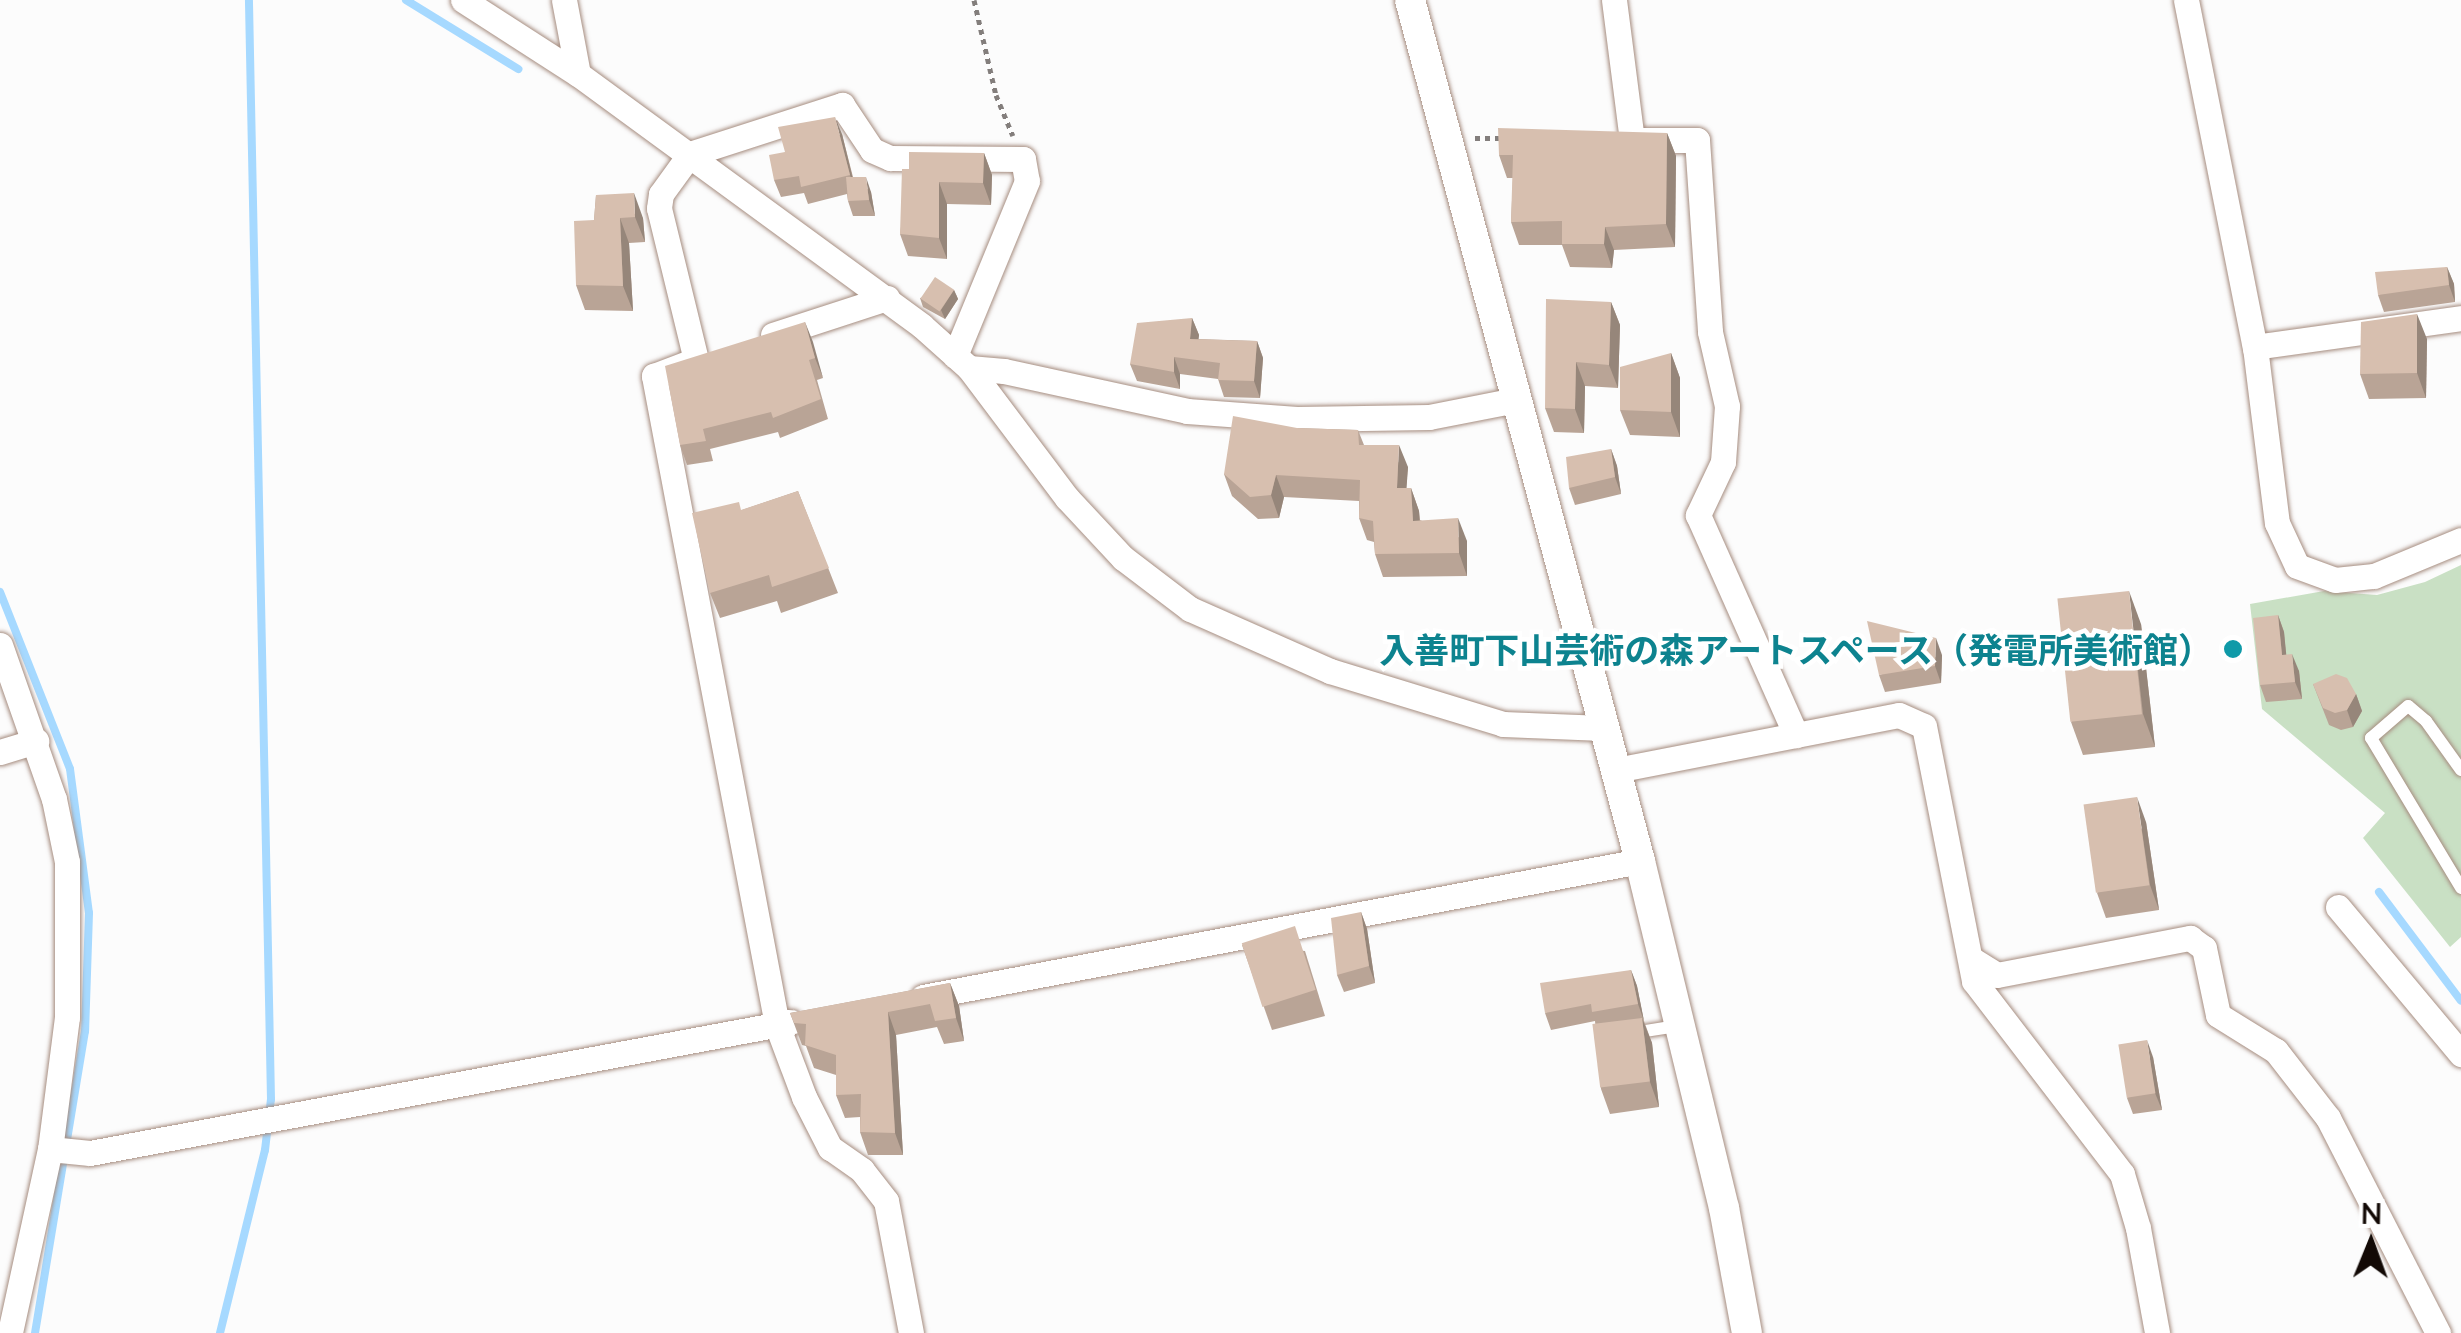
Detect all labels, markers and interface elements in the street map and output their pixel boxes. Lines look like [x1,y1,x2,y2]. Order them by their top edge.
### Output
place label: 入善町下山芸術の森アートスペース（発電所美術館） [1375,628,2213,670]
marker: 入善町下山芸術の森アートスペース（発電所美術館） [2222,638,2244,660]
north arrow [2321,1193,2421,1293]
text: N [2360,1196,2383,1230]

